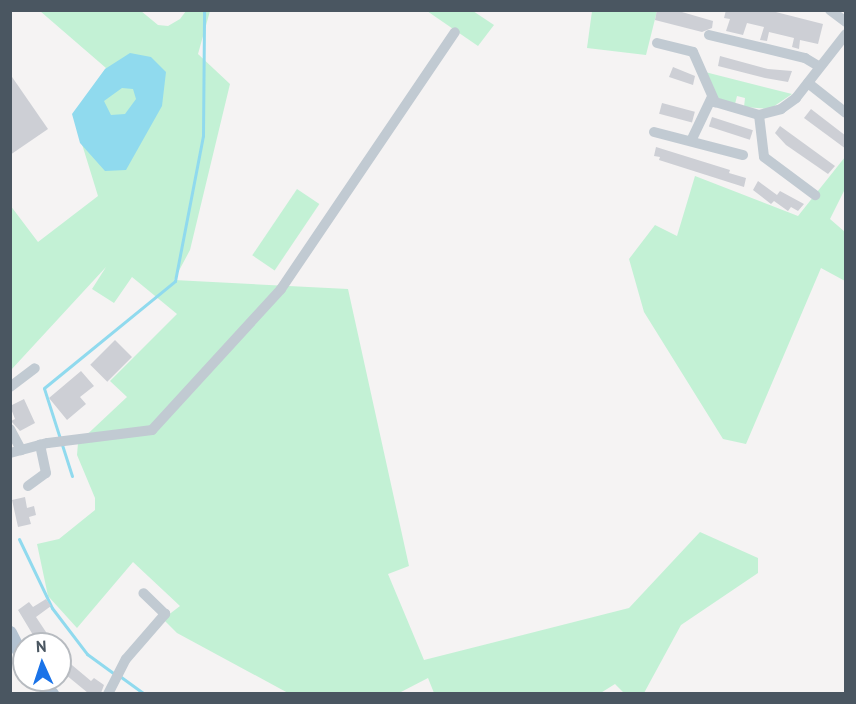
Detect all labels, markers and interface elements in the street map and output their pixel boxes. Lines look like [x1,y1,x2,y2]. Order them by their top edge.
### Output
north arrow [12,632,72,692]
text: N [35,636,47,656]

